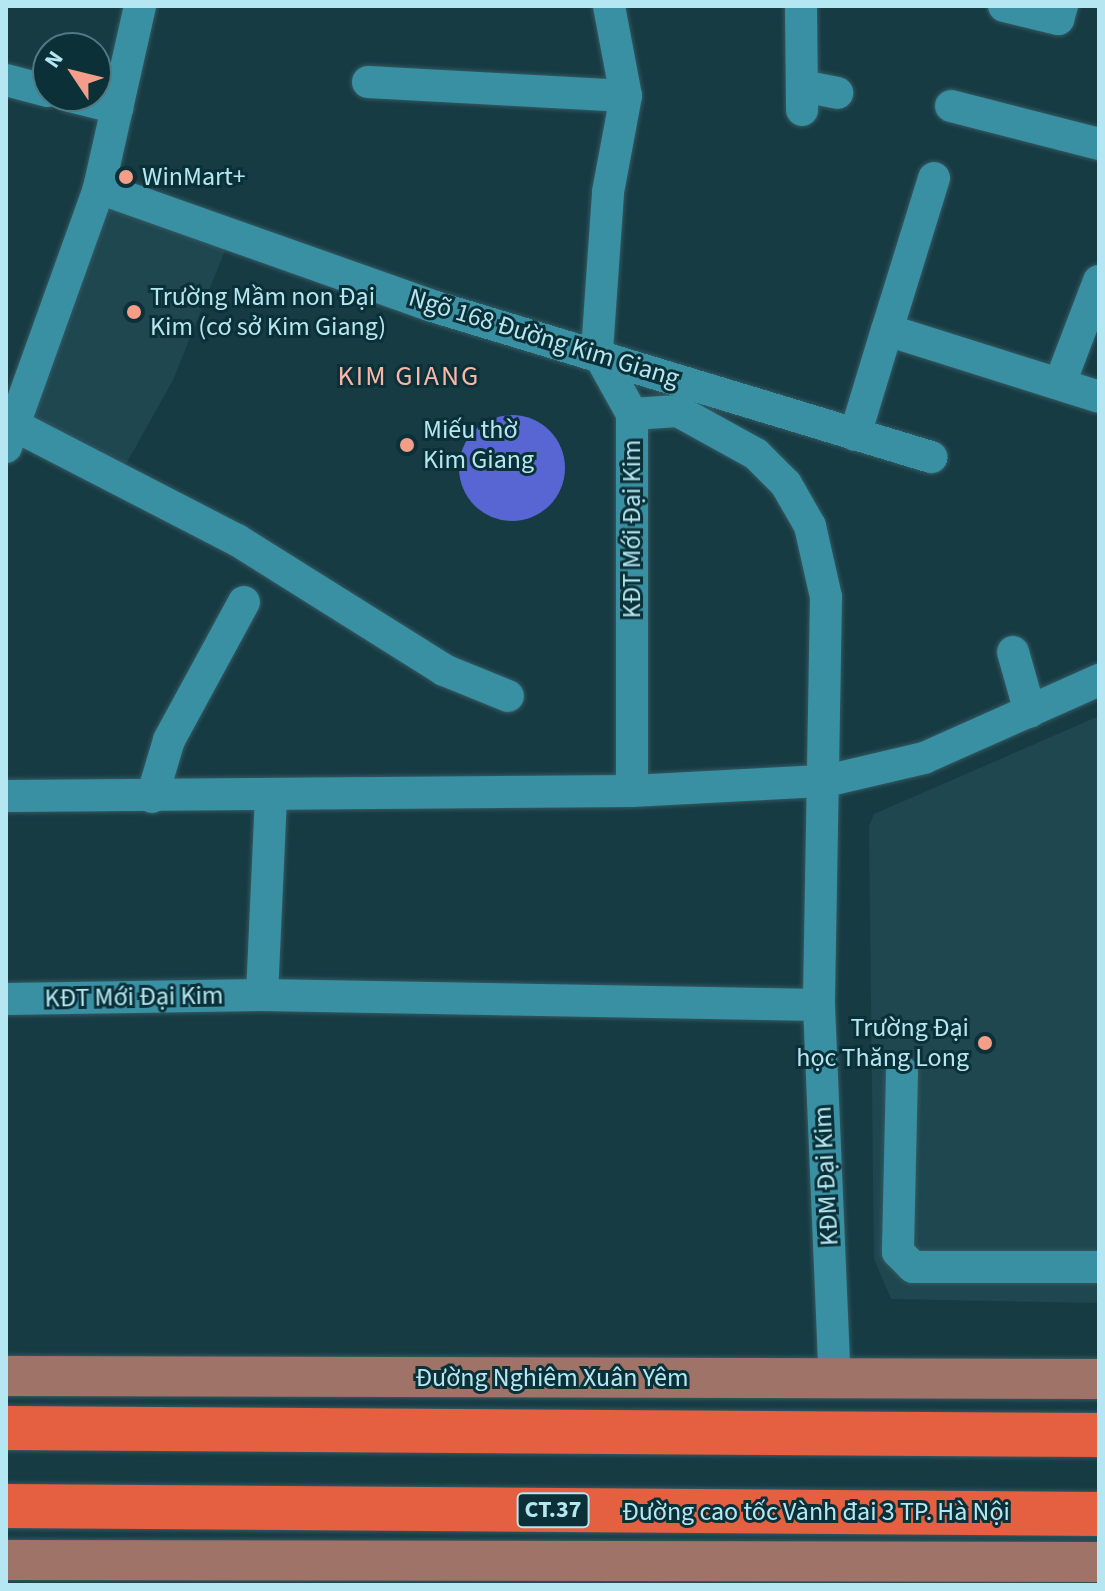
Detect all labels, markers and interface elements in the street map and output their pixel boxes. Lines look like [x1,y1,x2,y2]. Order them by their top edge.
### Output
north arrow [32,32,112,112]
text: N [37,44,71,75]
place label: WinMart+ [142,161,246,193]
marker: WinMart+ [117,168,135,186]
place label: Trường Mầm non Đại Kim (cơ sở Kim Giang) [150,281,386,342]
street label: Ngõ 168 Đường Kim Giang [405,282,683,394]
marker: Trường Mầm non Đại Kim (cơ sở Kim Giang) [125,303,143,321]
district label: KIM GIANG [338,359,480,393]
place label: Miếu thờ Kim Giang [423,414,534,476]
marker: Miếu thờ Kim Giang [398,436,416,454]
street label: KĐT Mới Đại Kim [616,440,648,618]
street label: KĐT Mới Đại Kim [44,980,224,1014]
place label: Trường Đại học Thăng Long [796,1012,969,1074]
marker: Trường Đại học Thăng Long [976,1034,994,1052]
street label: KĐM Đại Kim [807,1105,845,1247]
street label: Đường Nghiêm Xuân Yêm [416,1362,688,1394]
road number: CT.37 [515,1490,591,1530]
street label: Đường cao tốc Vành đai 3 TP. Hà Nội [622,1496,1010,1528]

